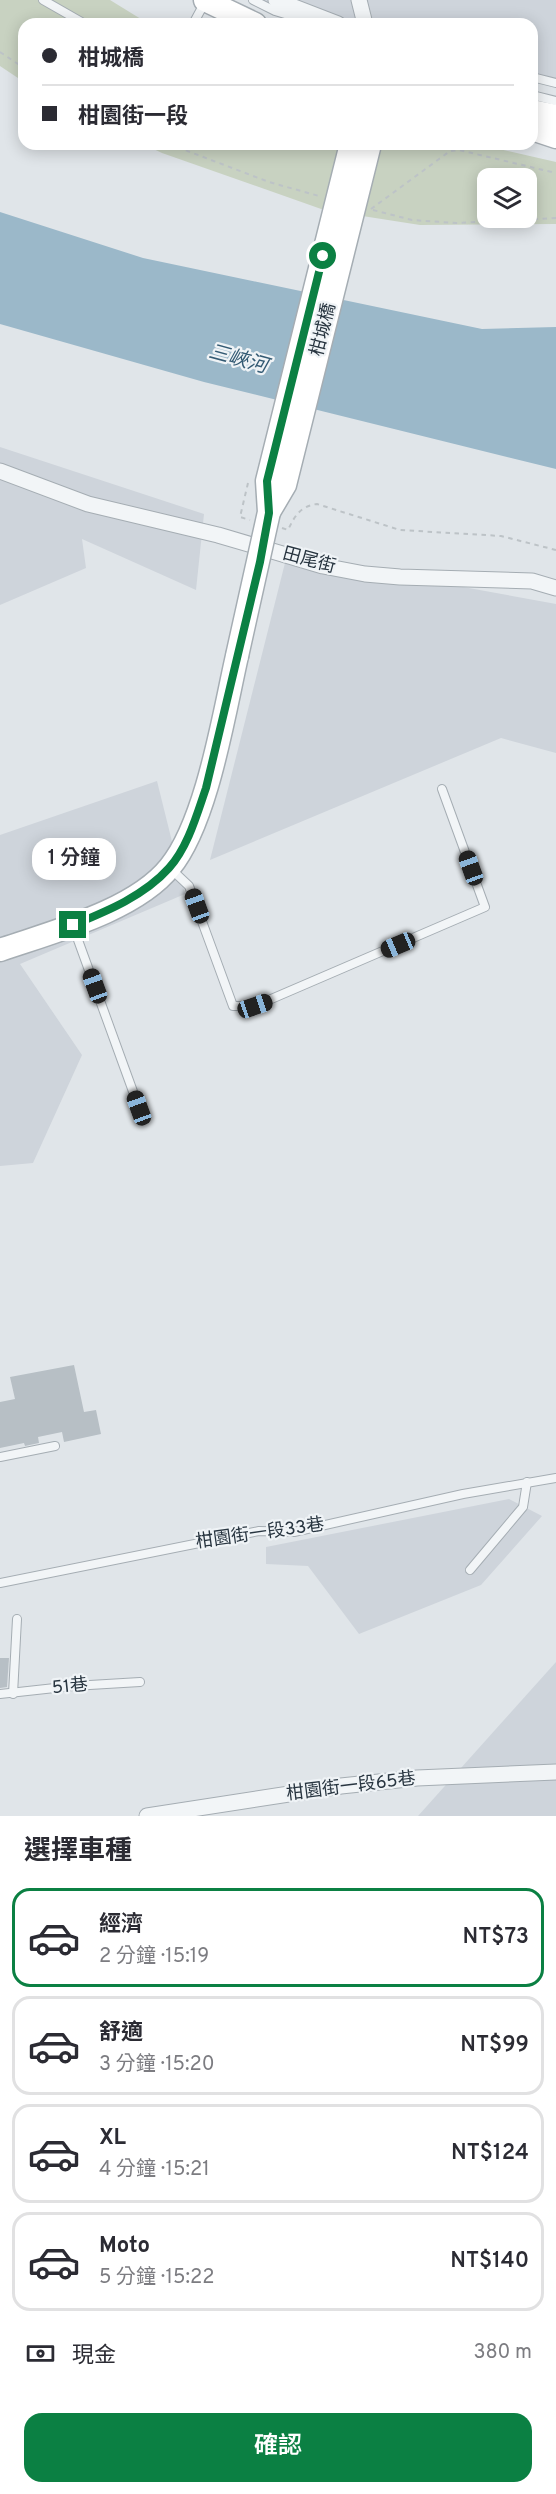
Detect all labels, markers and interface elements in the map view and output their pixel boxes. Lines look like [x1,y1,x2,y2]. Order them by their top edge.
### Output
text: 柑城橋 [78,46,144,73]
text: 柑園街一段 [78,104,188,131]
map controls [477,168,537,228]
button: layers [477,168,537,228]
route start [309,242,336,269]
street label: 柑城橋 [306,301,342,359]
water label: 三峽河 [206,340,274,381]
street label: 田尾街 [280,543,338,579]
callout: 1 分鐘 [31,838,115,880]
text: 1 分鐘 [48,846,100,872]
car [456,848,486,888]
car [182,886,212,926]
route end [59,911,86,938]
car [378,930,418,960]
car [80,966,110,1006]
car [235,992,275,1020]
car [124,1088,154,1128]
street label: 柑園街一段33巷 [194,1514,326,1554]
street label: 51巷 [51,1674,89,1700]
street label: 柑園街一段65巷 [285,1768,417,1806]
text: 選擇車種 [24,1835,132,1869]
icon: car [27,1911,81,1965]
text: 經濟 [99,1912,143,1939]
text: NT$73 [462,1924,529,1951]
text: 2 分鐘 · 15:19 [99,1944,209,1970]
icon: car [27,2019,81,2073]
text: 舒適 [99,2020,143,2047]
text: NT$99 [460,2032,529,2059]
text: 3 分鐘 · 15:20 [99,2052,215,2078]
text: XL [99,2125,126,2152]
icon: car [27,2127,81,2181]
text: NT$124 [451,2140,529,2167]
text: 4 分鐘 · 15:21 [99,2157,210,2183]
text: Moto [99,2233,150,2260]
icon: car [27,2235,81,2289]
text: NT$140 [450,2248,529,2275]
text: 5 分鐘 · 15:22 [99,2265,214,2291]
icon: cash [24,2337,57,2370]
text: 380 m [473,2340,532,2366]
text: 現金 [72,2343,116,2370]
button: 確認 [24,2413,532,2482]

